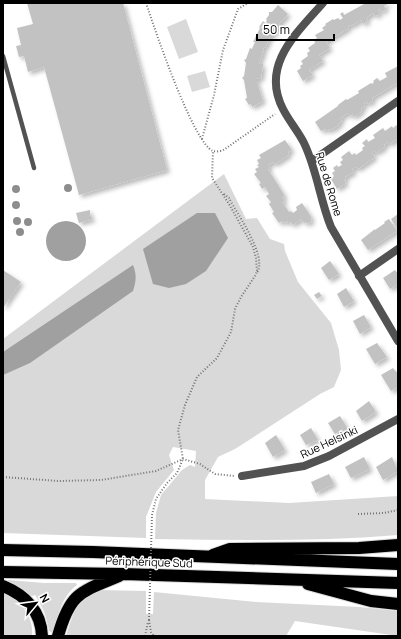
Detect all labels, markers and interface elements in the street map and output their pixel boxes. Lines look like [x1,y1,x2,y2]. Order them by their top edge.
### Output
scale bar [257,16,334,42]
text: 50 m [263,21,290,38]
street label: Rue de Rome [313,150,347,218]
street label: Rue Helsinki [298,422,360,461]
street label: Périphérique Sud [105,552,193,571]
north arrow [16,583,56,623]
text: N [37,591,54,605]

